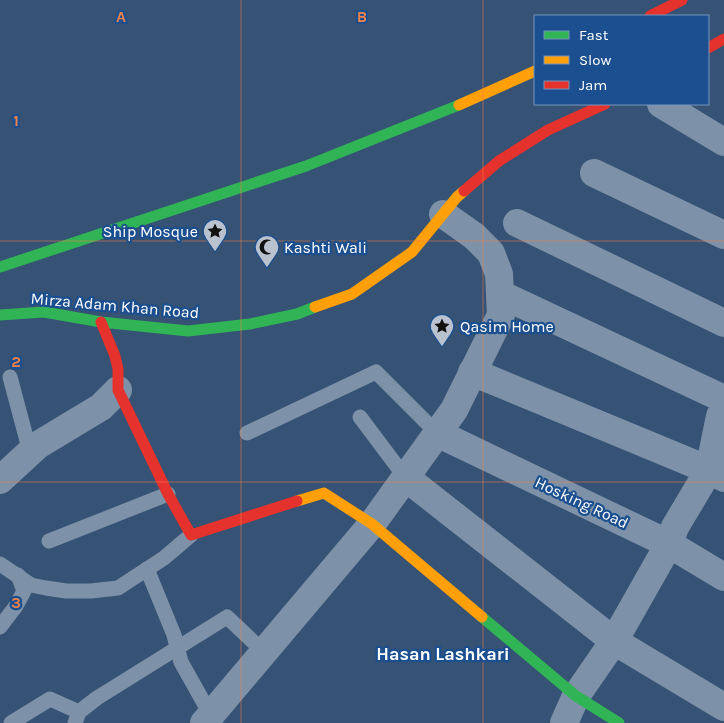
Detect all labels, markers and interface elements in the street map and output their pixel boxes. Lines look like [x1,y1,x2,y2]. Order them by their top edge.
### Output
text: A [116,7,126,26]
text: B [357,7,367,26]
legend [534,15,709,105]
text: Fast [579,26,609,44]
text: Slow [579,51,611,69]
text: Jam [579,76,607,94]
text: 1 [13,111,19,130]
place icon: Ship Mosque [202,218,228,252]
place label: Ship Mosque [103,222,198,241]
mosque icon: Kashti Wali [254,234,280,268]
place label: Kashti Wali [284,238,367,257]
street label: Mirza Adam Khan Road [30,289,200,322]
place icon: Qasim Home [429,313,455,347]
place label: Qasim Home [460,317,554,336]
text: 2 [11,352,21,371]
street label: Hosking Road [532,473,632,532]
text: 3 [11,593,21,612]
district label: Hasan Lashkari [376,643,510,665]

